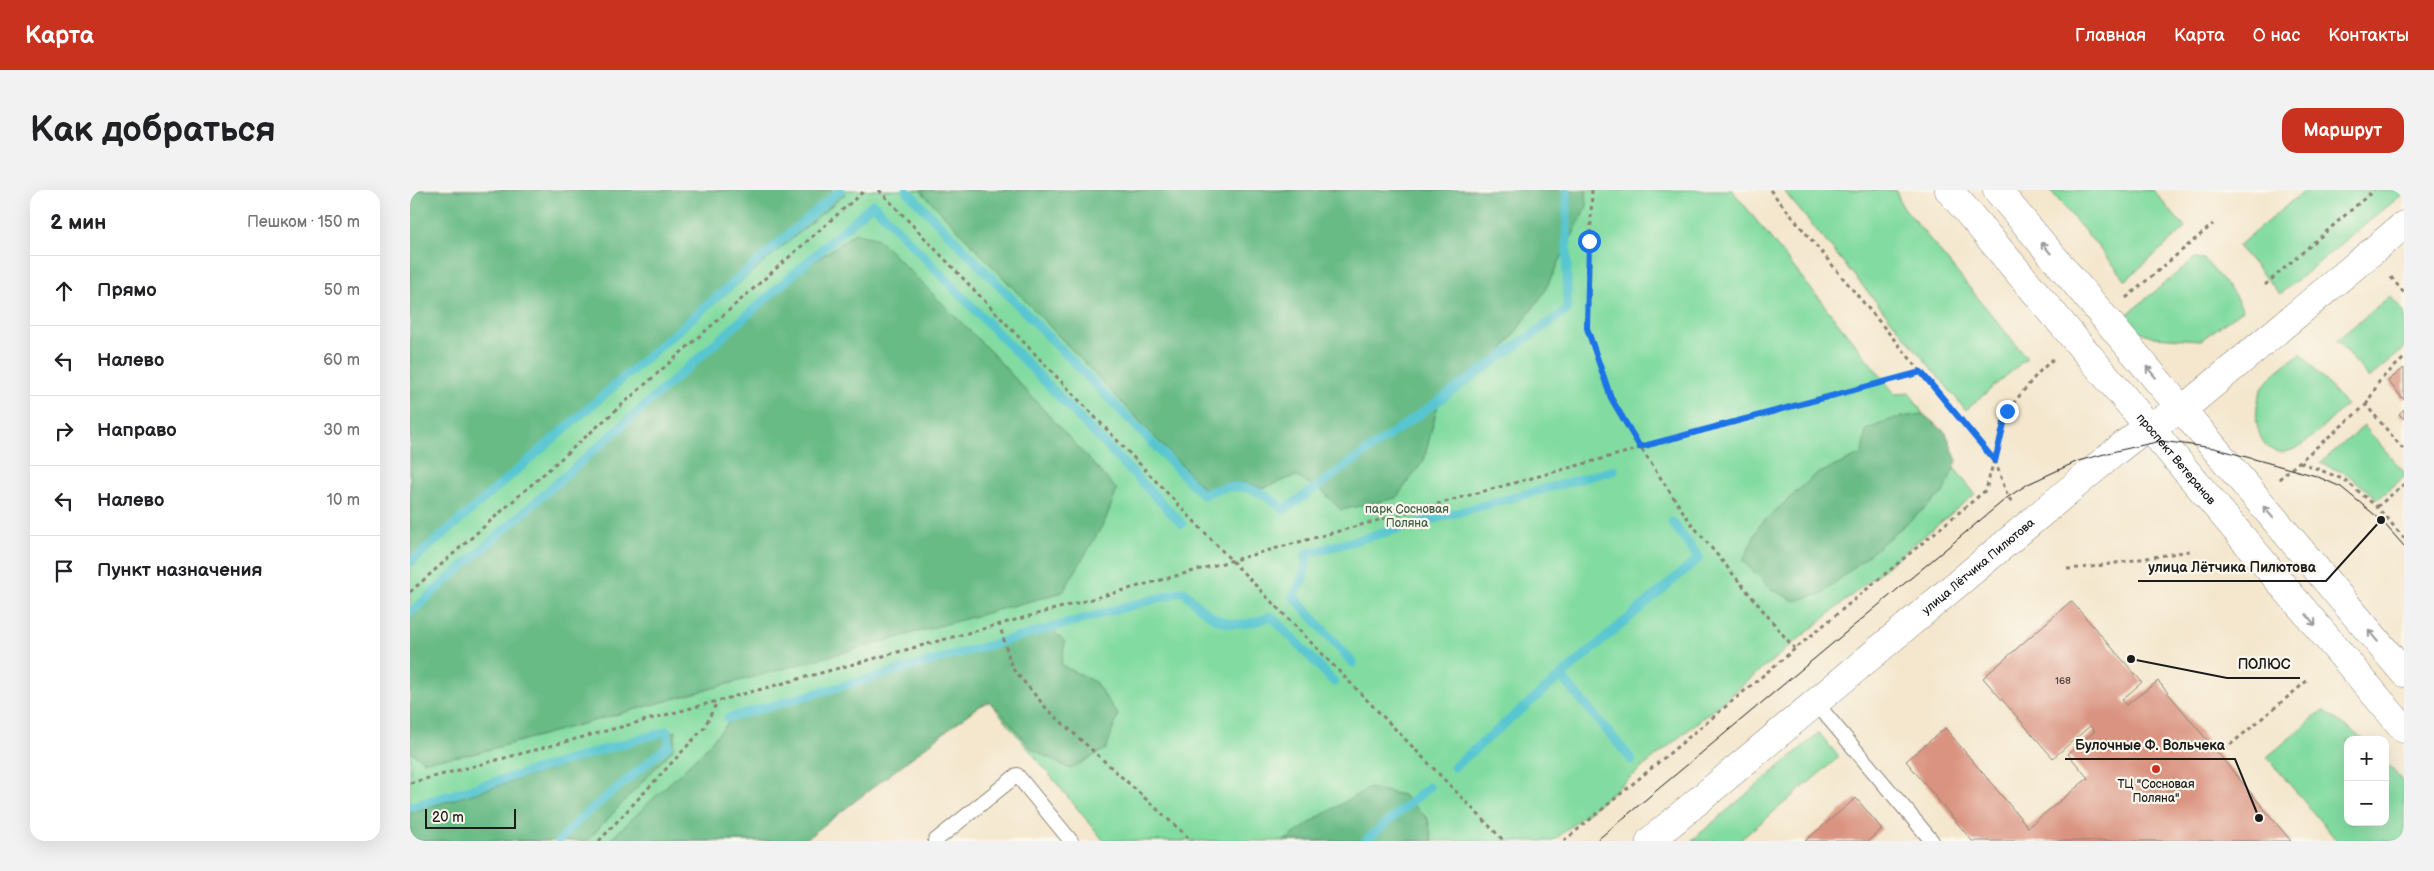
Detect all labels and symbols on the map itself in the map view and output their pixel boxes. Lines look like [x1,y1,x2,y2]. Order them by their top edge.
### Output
route start [1578,230,1601,253]
one-way arrow [2040,242,2052,255]
one-way arrow [2145,366,2157,379]
route end [1996,400,2019,423]
street label: проспект Ветеранов [2133,411,2219,508]
park label: парк Сосновая Поляна [1365,502,1449,531]
one-way arrow [2262,505,2274,518]
street label: улица Лётчика Пилютова [1919,515,2038,618]
callout: улица Лётчика Пилютова [2138,552,2326,581]
text: улица Лётчика Пилютова [2148,559,2317,576]
one-way arrow [2306,613,2317,626]
one-way arrow [2367,630,2378,643]
callout: ПОЛЮС [2227,649,2300,678]
text: ПОЛЮС [2238,656,2291,673]
house number: 168 [2055,675,2071,687]
callout: Булочные Ф. Вольчека [2065,730,2235,759]
text: Булочные Ф. Вольчека [2075,737,2226,754]
marker: ТЦ "Сосновая Поляна" [2150,763,2162,775]
place label: ТЦ "Сосновая Поляна" [2117,777,2195,806]
scale bar [425,806,516,829]

